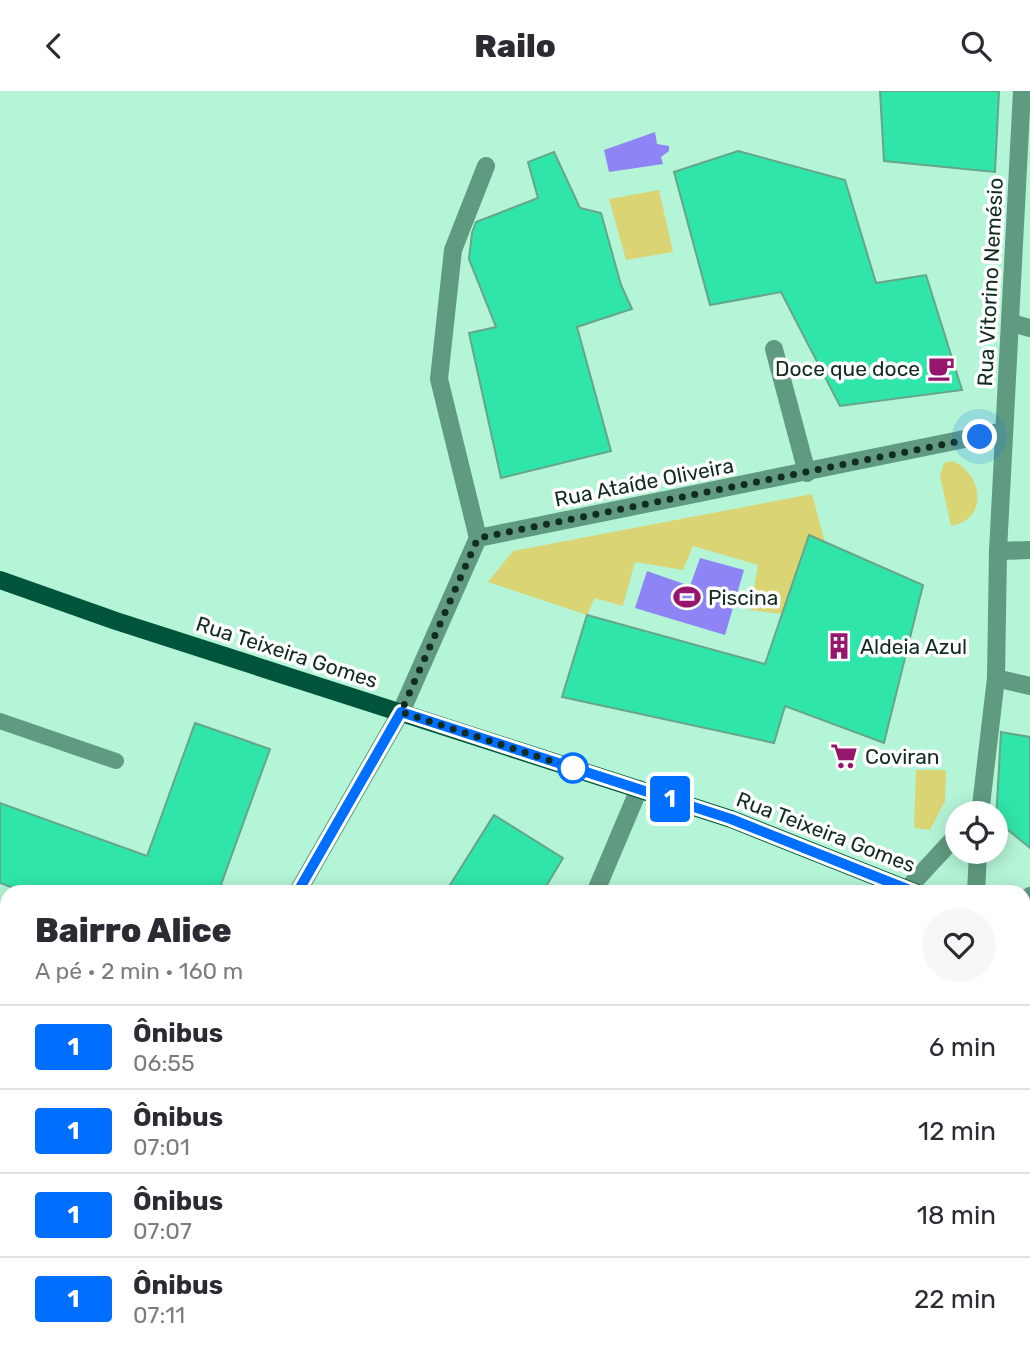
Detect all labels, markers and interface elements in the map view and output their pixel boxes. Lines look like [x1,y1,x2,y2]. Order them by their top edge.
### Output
icon: back [35,27,73,65]
text: Railo [474,27,556,65]
icon: search [957,27,995,65]
street label: Rua Vitorino Nemésio [972,177,1008,387]
cafe icon: Doce que doce [926,353,956,383]
place label: Doce que doce [775,356,920,381]
your location [962,419,997,454]
street label: Rua Ataíde Oliveira [552,452,736,512]
sports icon: Piscina [672,582,702,612]
place label: Piscina [708,585,778,610]
street label: Rua Teixeira Gomes [193,611,381,693]
building icon: Aldeia Azul [824,631,854,661]
place label: Aldeia Azul [860,634,967,659]
supermarket icon: Coviran [829,741,859,771]
place label: Coviran [865,744,940,769]
unlabelled marker [558,753,588,783]
line badge: 1 [647,776,693,822]
text: 1 [664,785,676,813]
street label: Rua Teixeira Gomes [733,786,919,878]
map controls [945,801,1008,864]
button: locate [945,801,1008,864]
button: heart [922,908,996,982]
text: Bairro Alice [35,911,232,950]
text: A pé · 2 min · 160 m [35,957,243,985]
text: Ônibus [133,1018,223,1049]
text: 6 min [929,1032,996,1063]
text: 1 [68,1033,79,1061]
text: 06:55 [133,1049,195,1077]
text: Ônibus [133,1102,223,1133]
text: 12 min [918,1116,996,1147]
text: 1 [68,1117,79,1145]
text: 07:01 [133,1133,190,1161]
text: Ônibus [133,1186,223,1217]
text: 18 min [917,1200,996,1231]
text: 1 [68,1201,79,1229]
text: 07:07 [133,1217,192,1245]
text: Ônibus [133,1270,223,1301]
text: 22 min [914,1284,996,1315]
text: 1 [68,1285,79,1313]
text: 07:11 [133,1301,185,1329]

